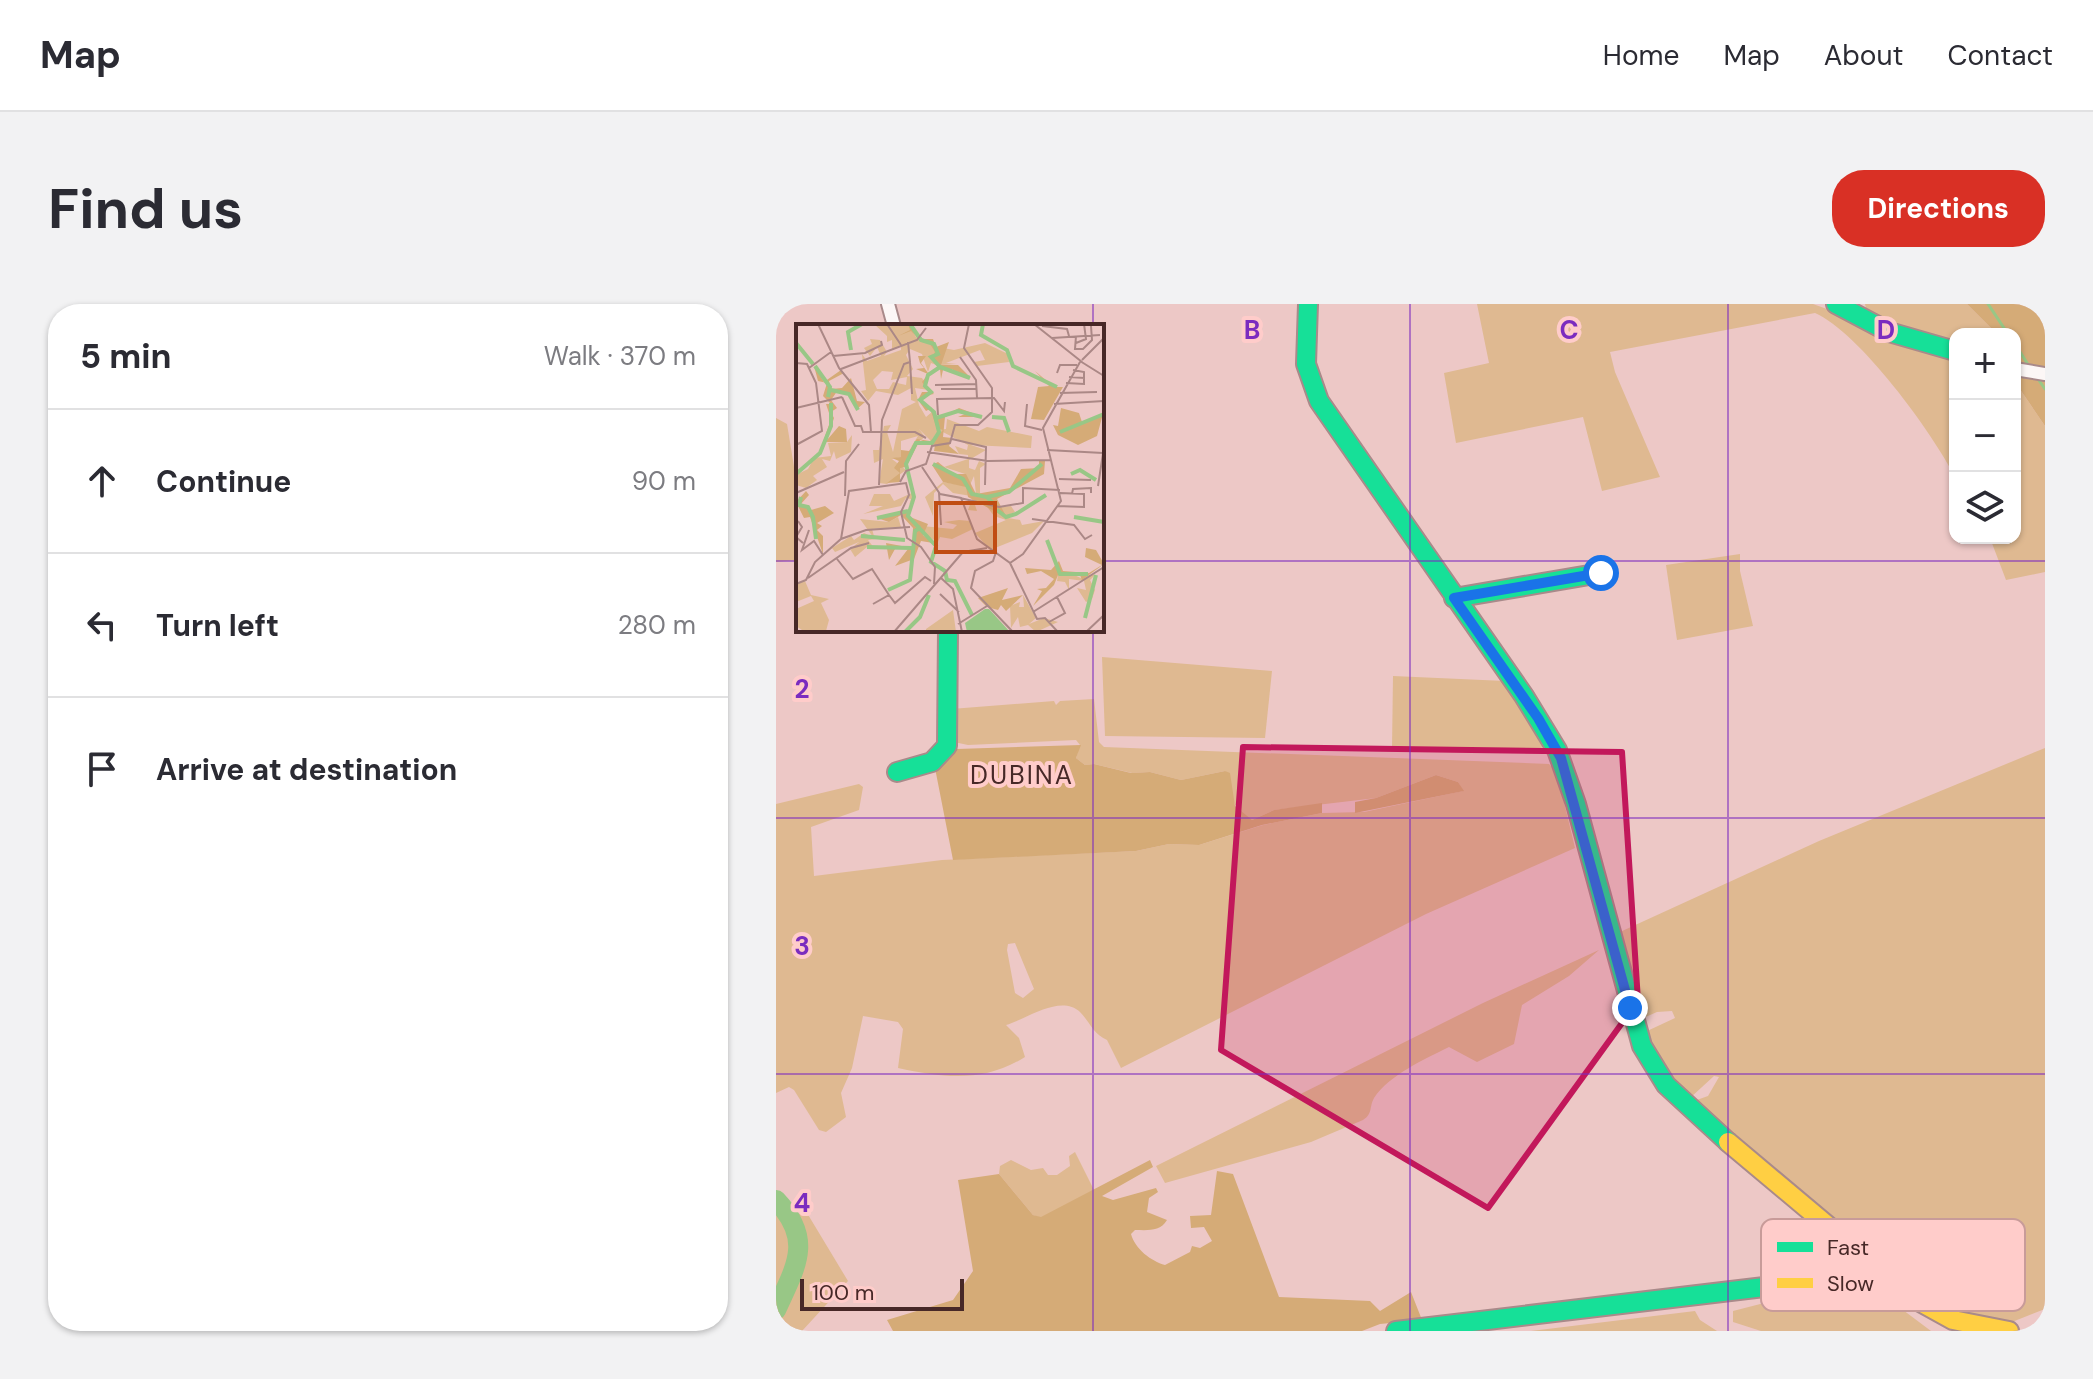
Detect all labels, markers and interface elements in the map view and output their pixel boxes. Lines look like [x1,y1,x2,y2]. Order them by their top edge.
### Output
text: Map [40,30,121,80]
text: Home [1603,37,1679,74]
text: Map [1723,37,1780,74]
text: About [1824,37,1903,74]
text: Contact [1947,37,2053,74]
button: Directions [1832,170,2045,247]
text: Find us [48,172,243,245]
text: B [1244,313,1260,347]
text: C [1559,313,1579,347]
text: D [1877,313,1895,347]
inset map [796,324,1104,632]
map controls [1949,328,2021,544]
button: + [1949,328,2021,400]
text: 5 min [80,334,171,379]
text: Walk · 370 m [544,339,696,373]
button: − [1949,400,2021,472]
icon: ahead [80,459,124,503]
text: Continue [156,462,291,501]
text: 90 m [632,464,696,498]
button: layers [1949,472,2021,544]
route start [1583,555,1619,591]
icon: left [80,603,124,647]
text: Turn left [156,606,279,645]
text: 280 m [618,608,696,642]
text: 2 [794,672,810,706]
icon: arrive [80,747,124,791]
text: Arrive at destination [156,750,457,789]
district label: DUBINA [970,758,1074,792]
text: 3 [794,929,810,963]
route end [1612,990,1648,1026]
text: 4 [794,1186,810,1220]
legend [1761,1219,2025,1311]
text: Fast [1827,1233,1869,1262]
text: Slow [1827,1269,1874,1298]
scale bar [800,1275,964,1311]
text: 100 m [812,1278,874,1307]

